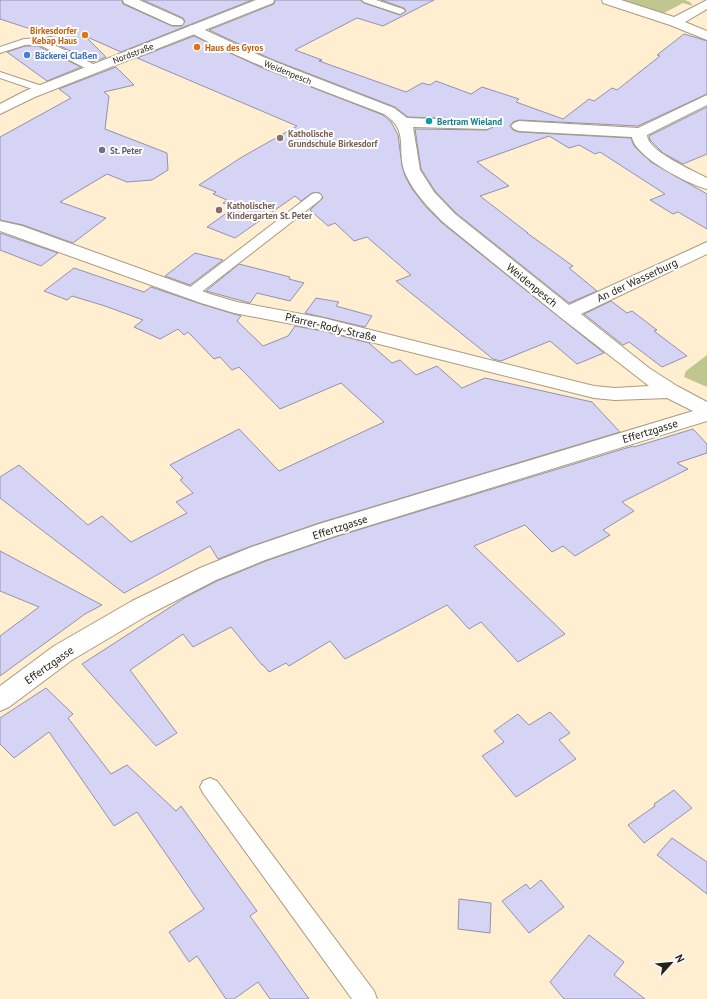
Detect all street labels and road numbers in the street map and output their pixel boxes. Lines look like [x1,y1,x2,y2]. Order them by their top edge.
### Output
street label: Nordstraße [111,40,155,66]
street label: Weidenpesch [262,57,314,87]
street label: An der Wasserburg [594,255,680,305]
street label: Weidenpesch [504,260,560,310]
street label: Pfarrer-Rody-Straße [284,310,379,344]
street label: Effertzgasse [621,416,680,446]
street label: Effertzgasse [311,511,370,542]
street label: Effertzgasse [22,643,77,687]

